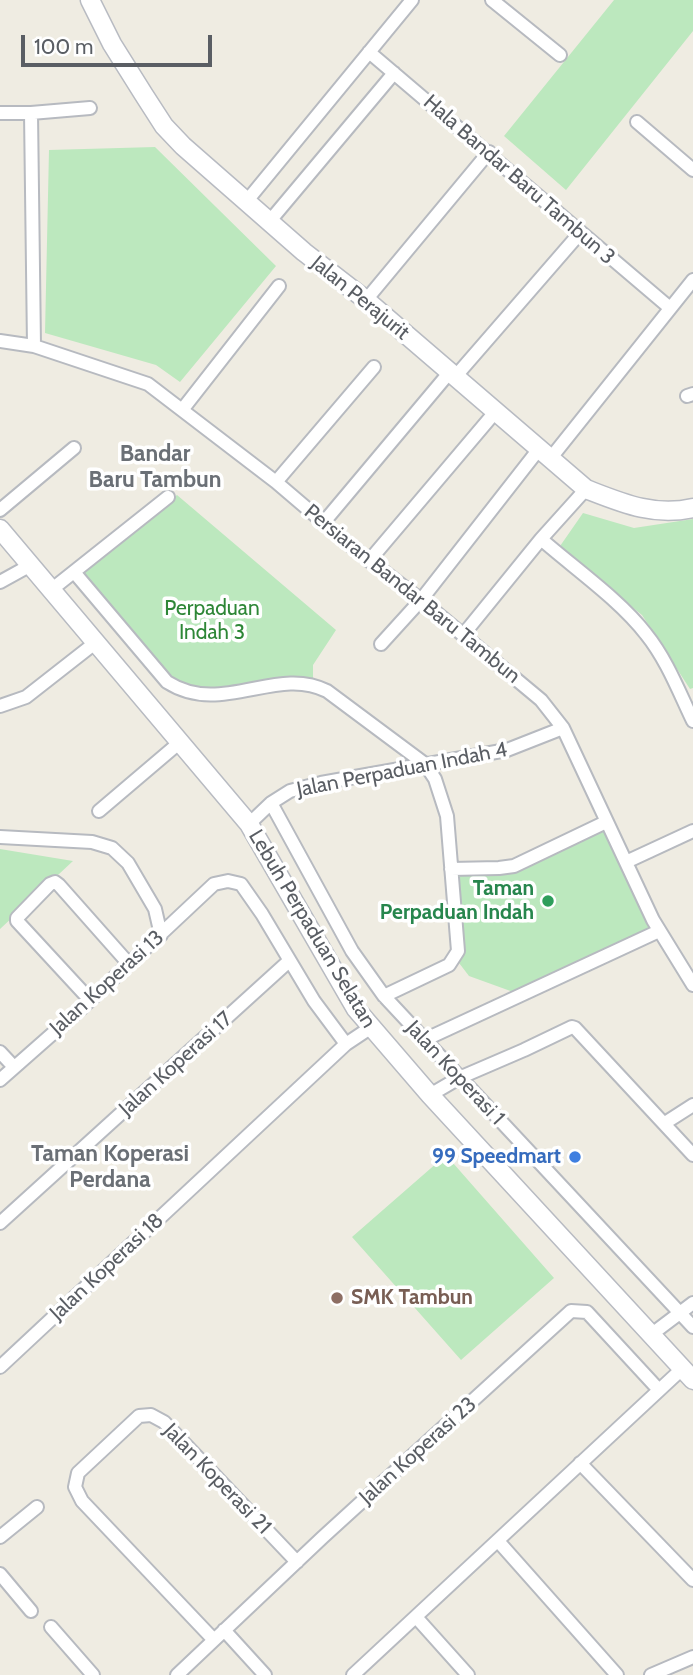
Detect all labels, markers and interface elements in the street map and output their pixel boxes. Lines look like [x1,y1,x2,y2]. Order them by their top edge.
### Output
scale bar [24,21,215,65]
text: 100 m [34,34,93,59]
street label: Hala Bandar Baru Tambun 3 [418,90,620,270]
street label: Jalan Perajurit [306,251,414,345]
district label: Bandar Baru Tambun [89,440,221,494]
street label: Persiaran Bandar Baru Tambun [299,499,525,689]
park label: Perpaduan Indah 3 [164,596,260,646]
street label: Jalan Perpaduan Indah 4 [295,737,509,803]
street label: Lebuh Perpaduan Selatan [243,825,381,1033]
place label: Taman Perpaduan Indah [380,876,534,926]
marker: Taman Perpaduan Indah [540,893,556,909]
street label: Jalan Koperasi 13 [45,925,169,1041]
street label: Jalan Koperasi 17 [114,1007,238,1121]
street label: Jalan Koperasi 1 [400,1016,510,1130]
district label: Taman Koperasi Perdana [31,1140,189,1194]
place label: 99 Speedmart [432,1144,561,1170]
marker: 99 Speedmart [567,1149,583,1165]
street label: Jalan Koperasi 18 [45,1208,169,1326]
place label: SMK Tambun [351,1285,473,1311]
marker: SMK Tambun [329,1290,345,1306]
street label: Jalan Koperasi 23 [354,1392,482,1510]
street label: Jalan Koperasi 21 [158,1418,276,1540]

